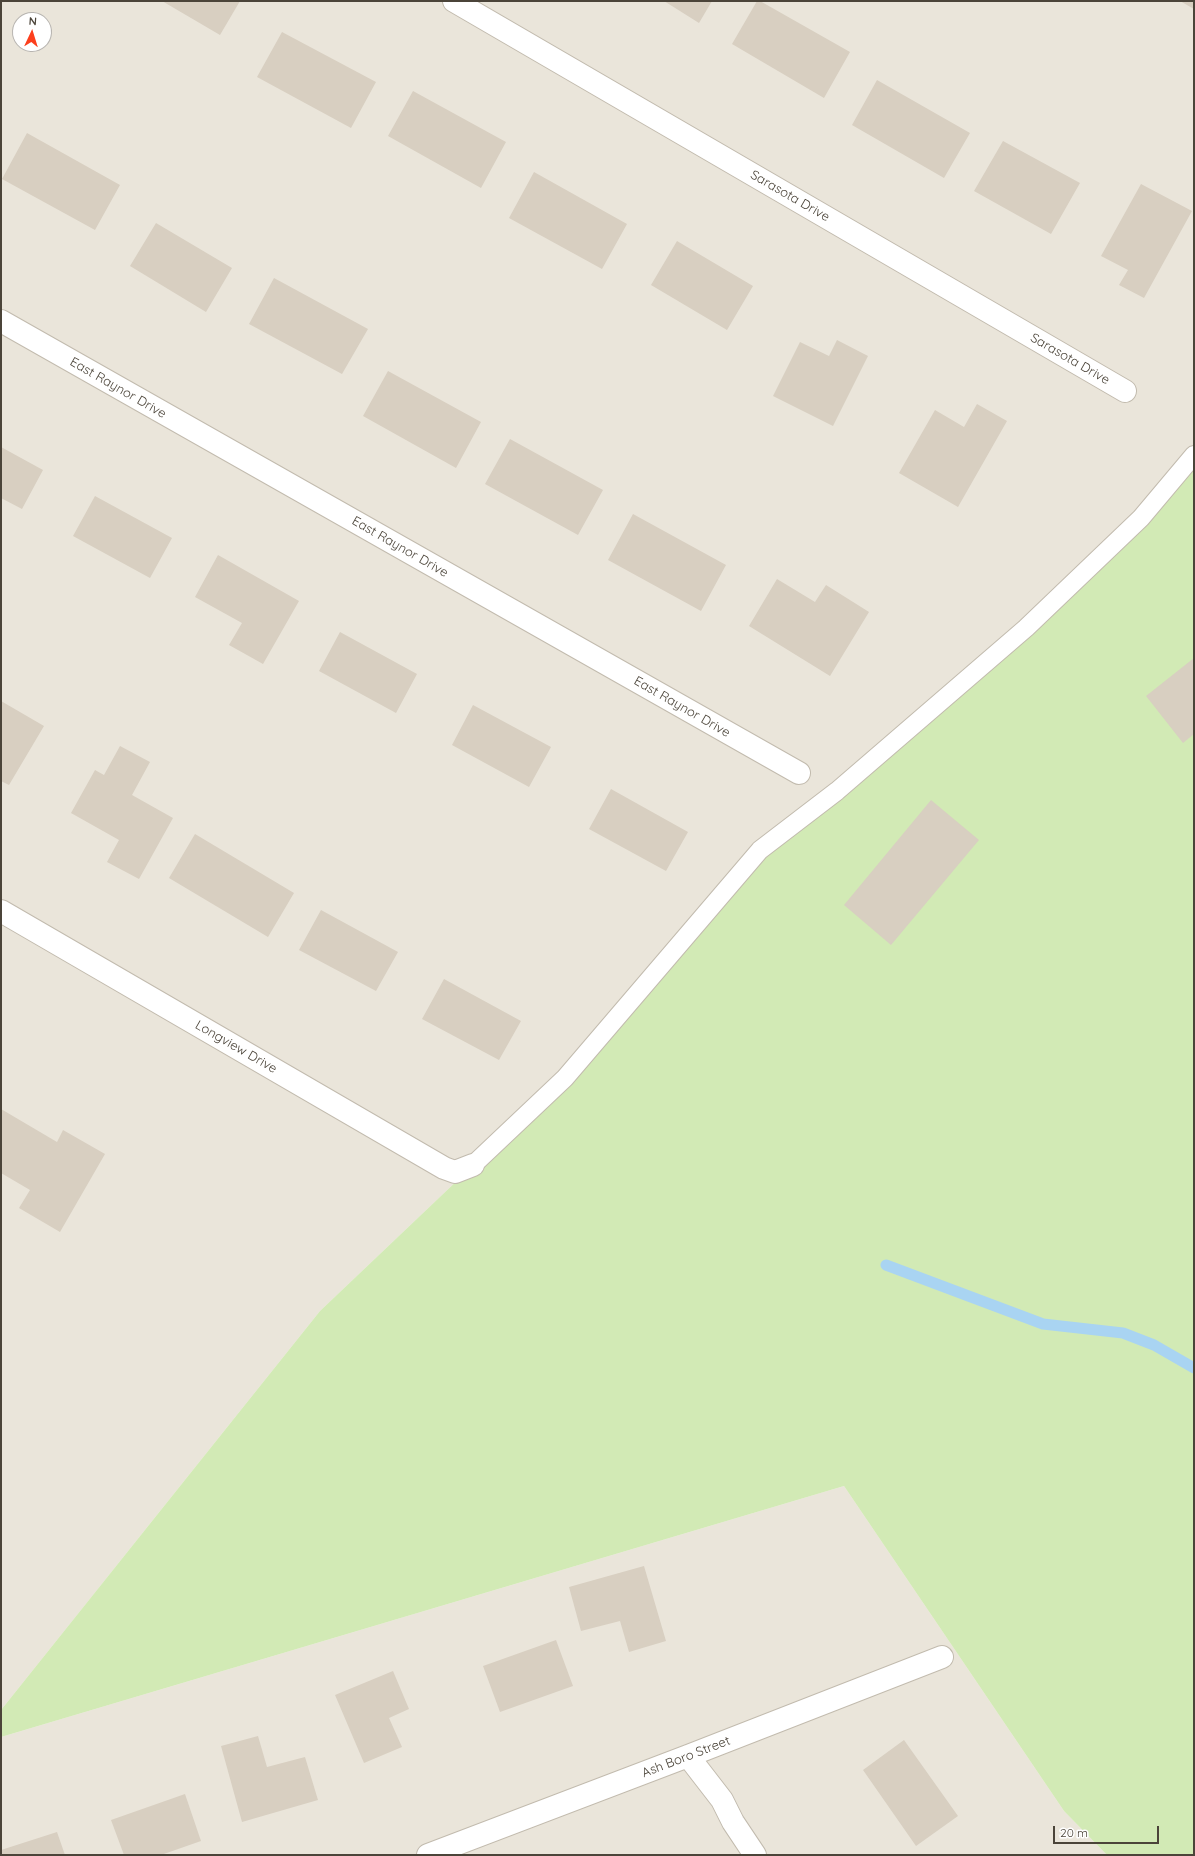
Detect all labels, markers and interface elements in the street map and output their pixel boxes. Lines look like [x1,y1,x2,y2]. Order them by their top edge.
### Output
north arrow [12,12,52,52]
text: N [28,14,37,28]
street label: Sarasota Drive [748,167,832,225]
street label: Sarasota Drive [1028,330,1112,388]
street label: East Raynor Drive [67,354,169,422]
street label: East Raynor Drive [349,513,451,581]
street label: East Raynor Drive [631,673,733,741]
street label: Longview Drive [192,1017,280,1077]
street label: Ash Boro Street [640,1733,732,1781]
scale bar [1055,1818,1161,1844]
text: 20 m [1060,1825,1088,1840]

